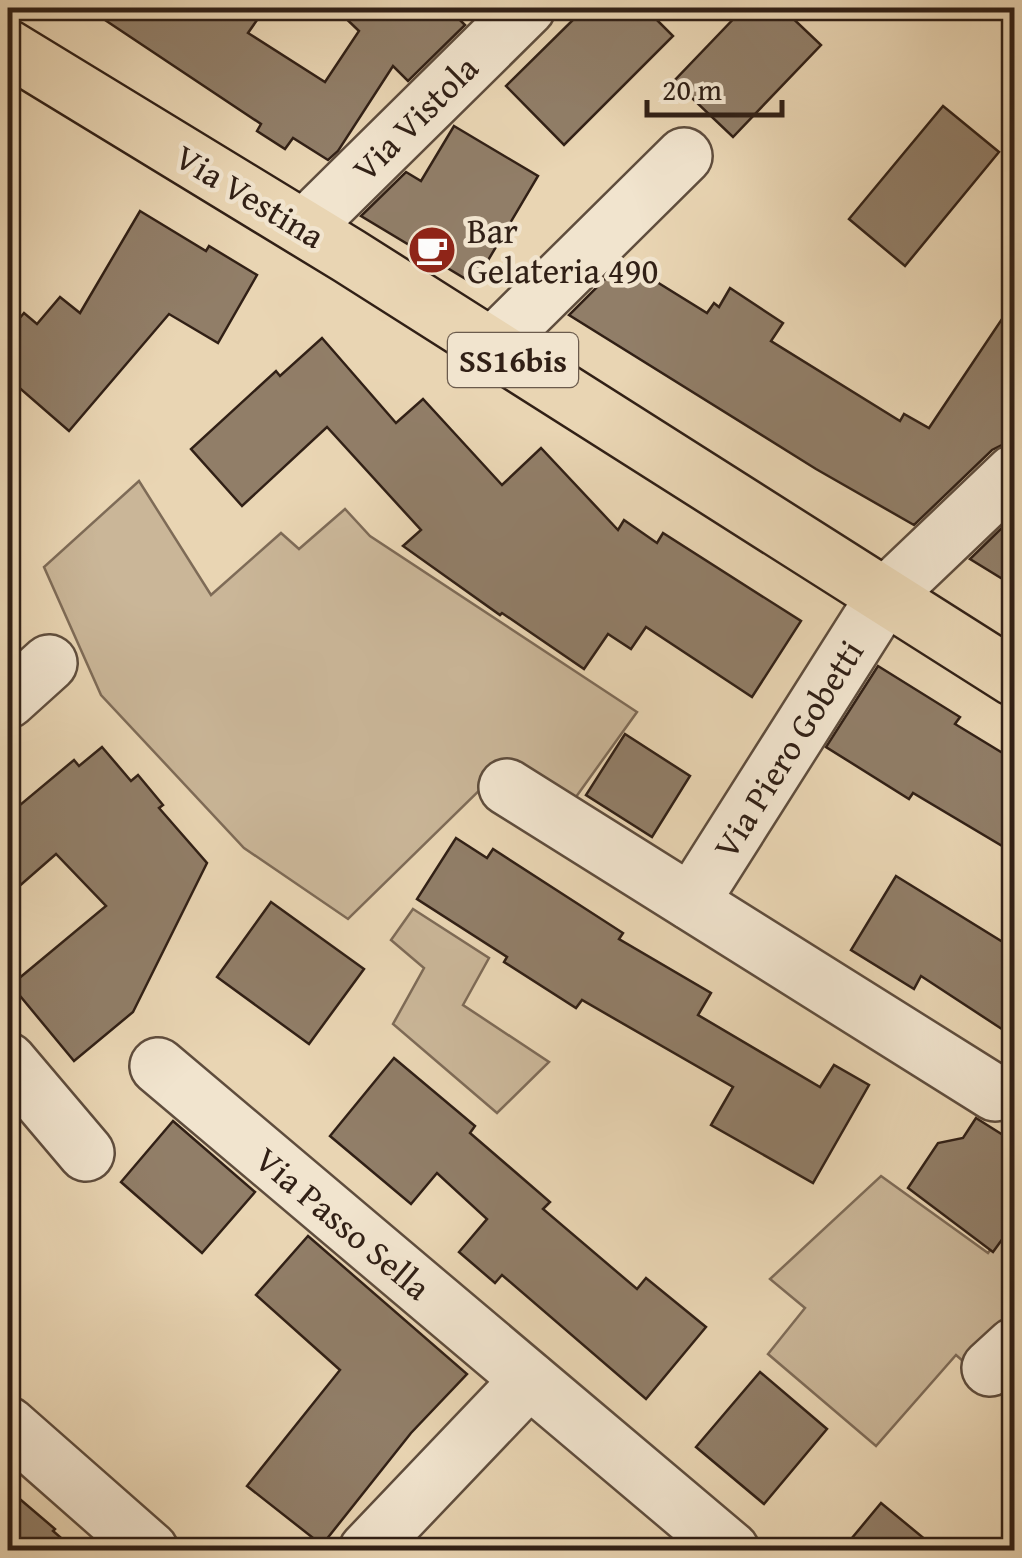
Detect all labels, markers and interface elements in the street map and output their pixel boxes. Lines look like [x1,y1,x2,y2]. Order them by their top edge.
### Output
street label: Via Vistola [340,43,490,193]
scale bar [647,55,782,117]
text: 20 m [662,67,722,111]
street label: Via Vestina [165,131,335,261]
place label: Bar Gelateria 490 [467,205,658,296]
cafe icon: Bar Gelateria 490 [406,224,458,276]
road number: SS16bis [448,333,578,387]
street label: Via Piero Gobetti [700,630,876,868]
street label: Via Passo Sella [244,1134,442,1312]

